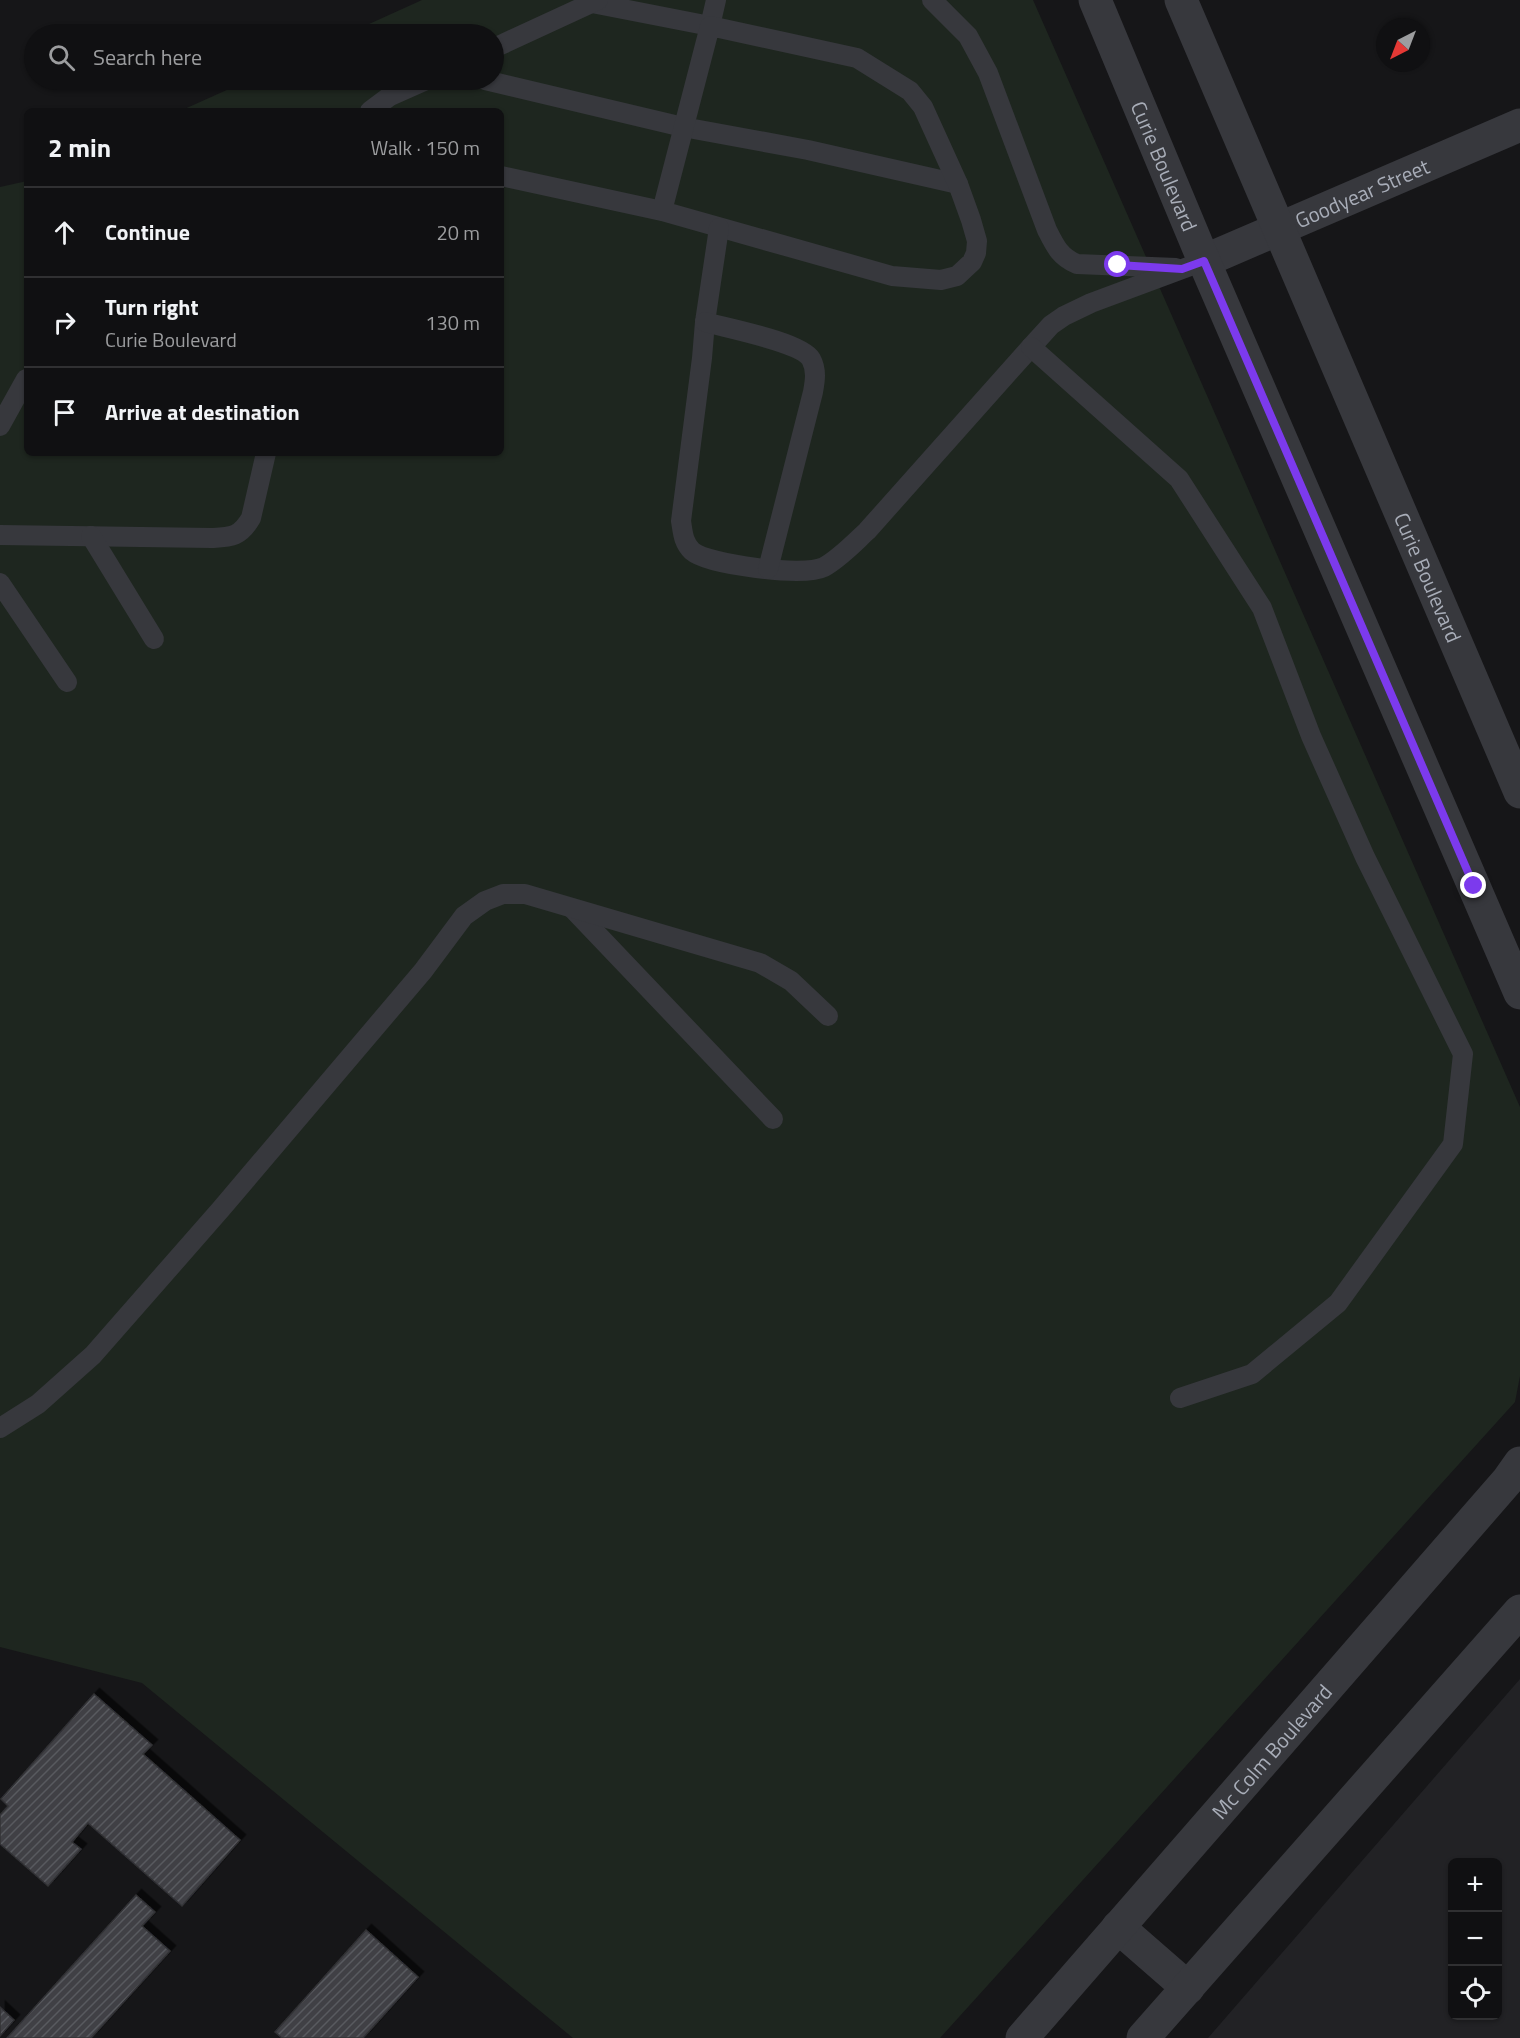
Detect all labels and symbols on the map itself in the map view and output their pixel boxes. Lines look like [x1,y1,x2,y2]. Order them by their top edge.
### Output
north arrow [1376,18,1430,72]
street label: Curie Boulevard [1123,96,1206,236]
street label: Goodyear Street [1290,150,1435,236]
route start [1104,251,1130,277]
street label: Curie Boulevard [1386,507,1470,647]
route end [1460,872,1486,898]
street label: Mc Colm Boulevard [1204,1677,1339,1826]

